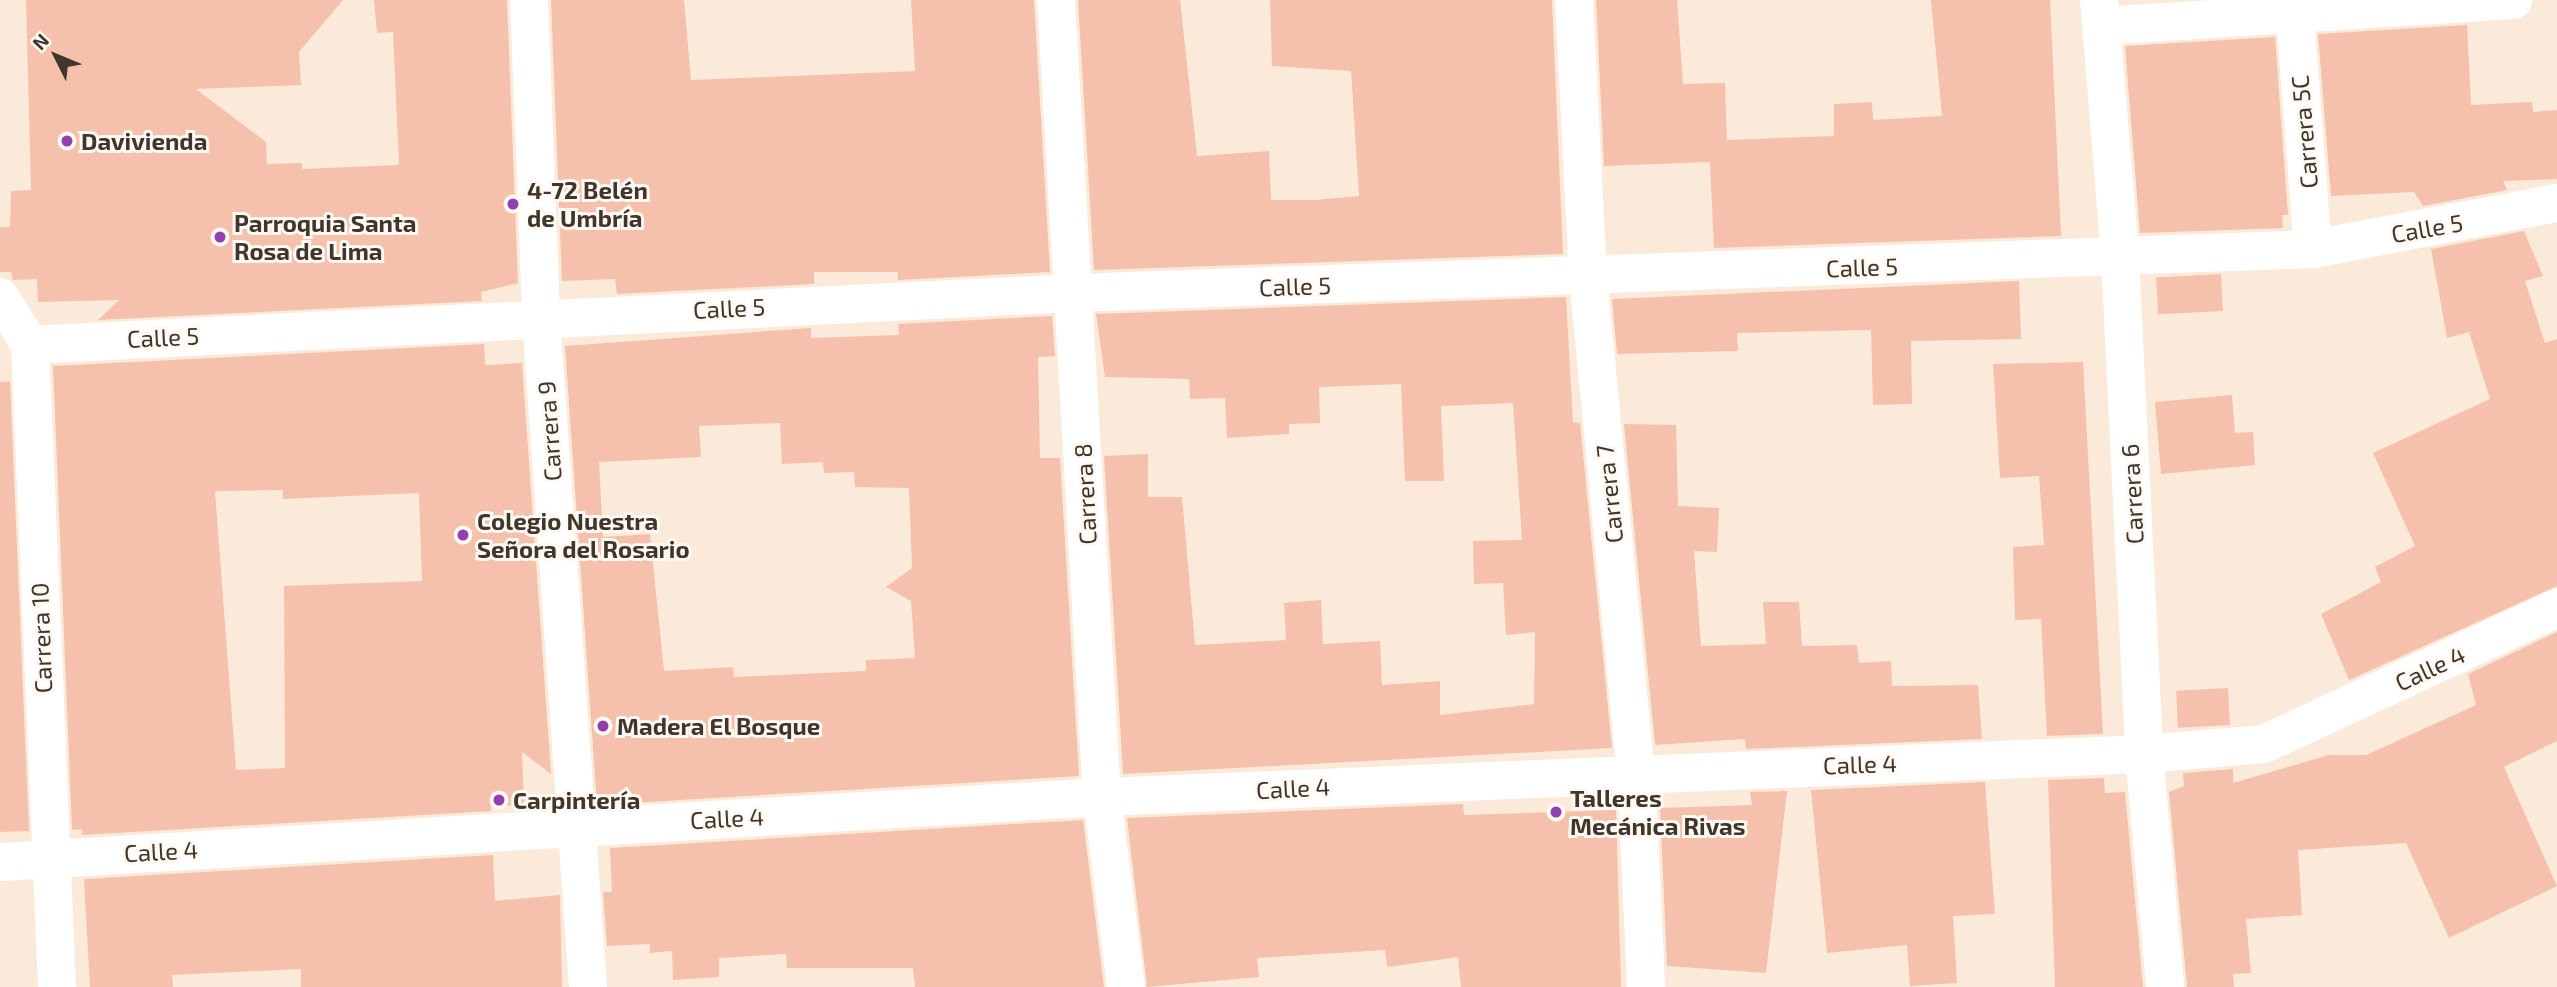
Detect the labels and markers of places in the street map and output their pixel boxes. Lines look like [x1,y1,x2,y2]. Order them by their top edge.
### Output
place label: Davivienda [81,127,207,155]
marker: Davivienda [59,133,75,149]
place label: 4-72 Belén de Umbría [527,176,648,232]
marker: 4-72 Belén de Umbría [505,196,521,212]
place label: Parroquia Santa Rosa de Lima [234,209,417,265]
marker: Parroquia Santa Rosa de Lima [212,229,228,245]
place label: Colegio Nuestra Señora del Rosario [477,507,690,563]
marker: Colegio Nuestra Señora del Rosario [455,527,471,543]
place label: Madera El Bosque [617,712,821,740]
marker: Madera El Bosque [595,718,611,734]
place label: Talleres Mecánica Rivas [1570,784,1745,840]
place label: Carpintería [513,786,640,814]
marker: Carpintería [491,792,507,808]
marker: Talleres Mecánica Rivas [1548,804,1564,820]

